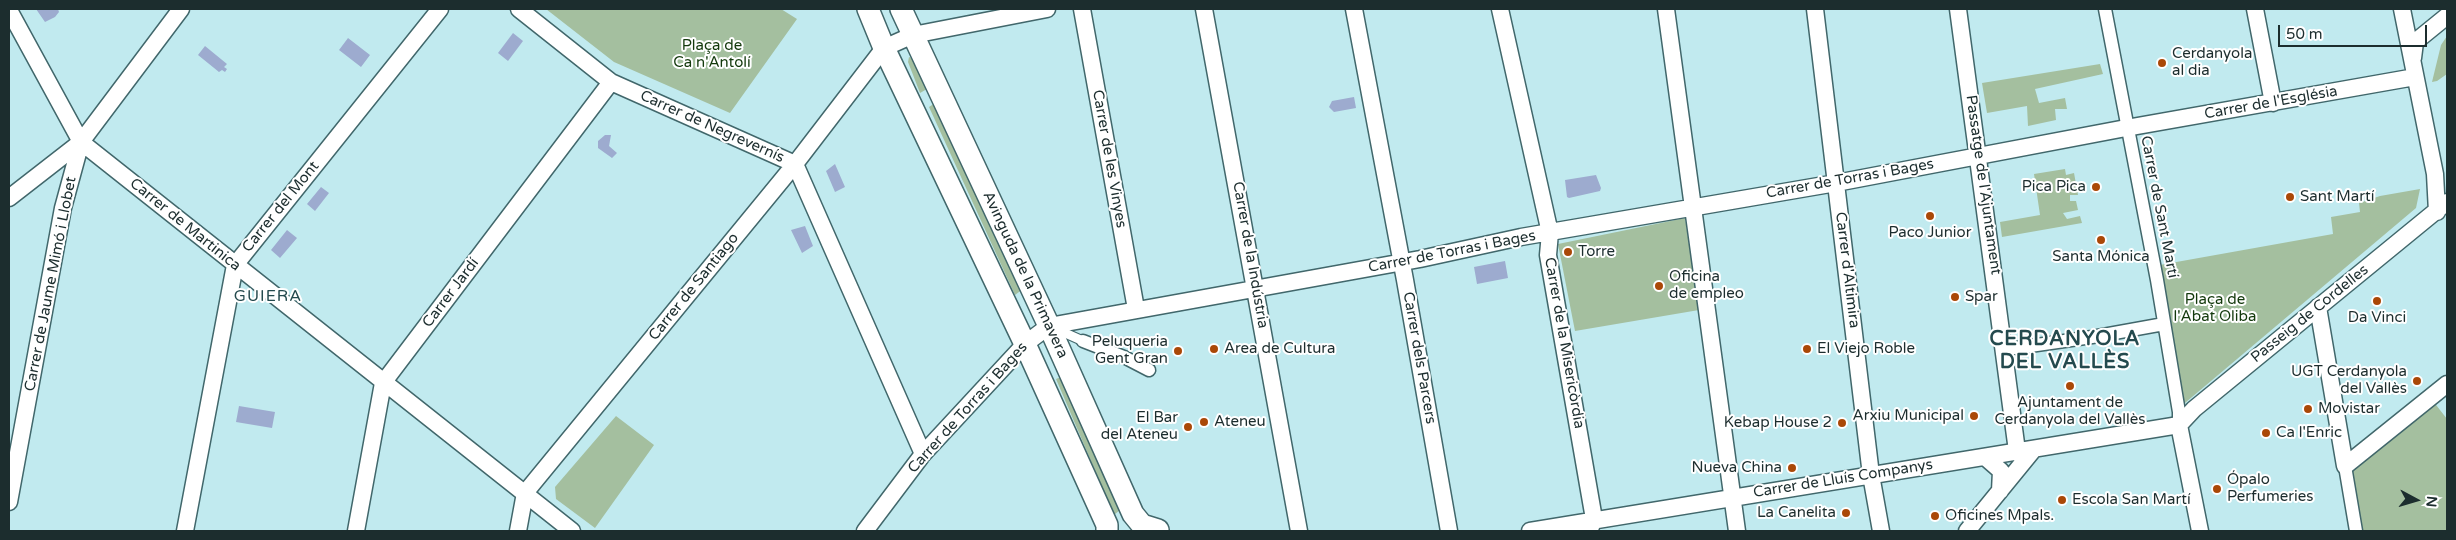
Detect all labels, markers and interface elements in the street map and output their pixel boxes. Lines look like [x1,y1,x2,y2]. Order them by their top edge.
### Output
scale bar [2281,15,2430,47]
text: 50 m [2286,25,2323,43]
park label: Plaça de Ca n'Antolí [673,37,751,72]
place label: Cerdanyola al dia [2172,45,2252,80]
marker: Cerdanyola al dia [2156,57,2168,69]
street label: Carrer de l'Església [2203,82,2339,124]
street label: Carrer de Negrevernís [637,87,787,167]
street label: Carrer de les Vinyes [1088,88,1130,230]
street label: Passatge de l'Ajuntament [1961,94,2005,276]
street label: Carrer de Sant Martí [2136,134,2182,280]
street label: Carrer de Torras i Bages [1765,155,1935,203]
street label: Carrer del Mont [239,158,323,256]
street label: Carrer de Jaume Mimó i Llobet [21,175,81,393]
street label: Carrer de Martinica [126,175,244,275]
place label: Pica Pica [2022,178,2086,196]
street label: Carrer de la Indústria [1228,180,1272,330]
marker: Pica Pica [2090,181,2102,193]
place label: Sant Martí [2300,188,2374,206]
street label: Avinguda de la Primavera [978,189,1072,361]
marker: Sant Martí [2284,191,2296,203]
marker: Paco Junior [1924,210,1936,222]
street label: Carrer d'Altimira [1831,211,1863,329]
place label: Paco Junior [1889,224,1971,242]
street label: Carrer de Torras i Bages [1367,227,1537,277]
street label: Carrer de Santiago [645,230,743,344]
marker: Santa Mónica [2095,234,2107,246]
place label: Torre [1578,243,1615,261]
marker: Torre [1562,246,1574,258]
place label: Santa Mónica [2052,248,2150,266]
street label: Carrer Jardí [419,255,483,331]
street label: Carrer de la Misericòrdia [1540,256,1588,430]
street label: Passeig de Cordelles [2248,261,2372,367]
place label: Oficina de empleo [1669,268,1744,303]
marker: Oficina de empleo [1653,280,1665,292]
district label: GUIERA [233,287,303,307]
place label: Spar [1965,288,1998,306]
street label: Carrer dels Parcers [1398,290,1440,426]
marker: Spar [1949,291,1961,303]
park label: Plaça de l'Abat Oliba [2174,291,2256,326]
marker: Da Vinci [2371,295,2383,307]
place label: Da Vinci [2348,309,2406,327]
district label: CERDANYOLA DEL VALLÈS [1988,328,2142,375]
place label: Peluqueria Gent Gran [1092,333,1168,368]
street label: Carrer de Torras i Bages [904,339,1032,477]
place label: Area de Cultura [1224,340,1335,358]
place label: El Viejo Roble [1817,340,1915,358]
marker: Area de Cultura [1208,343,1220,355]
marker: El Viejo Roble [1801,343,1813,355]
marker: Peluqueria Gent Gran [1172,345,1184,357]
place label: UGT Cerdanyola del Vallès [2291,363,2407,398]
marker: UGT Cerdanyola del Vallès [2411,375,2423,387]
marker: Ajuntament de Cerdanyola del Vallès [2064,380,2076,392]
place label: Ajuntament de Cerdanyola del Vallès [1995,394,2145,429]
place label: Movistar [2318,400,2380,418]
marker: Movistar [2302,403,2314,415]
place label: Arxiu Municipal [1853,407,1964,425]
place label: El Bar del Ateneu [1101,409,1178,444]
marker: Arxiu Municipal [1968,410,1980,422]
place label: Ateneu [1214,413,1266,431]
place label: Kebap House 2 [1724,414,1832,432]
marker: Ateneu [1198,416,1210,428]
marker: Kebap House 2 [1836,417,1848,429]
marker: El Bar del Ateneu [1182,421,1194,433]
place label: Ca l'Enric [2276,424,2342,442]
marker: Ca l'Enric [2260,427,2272,439]
street label: Carrer de Lluís Companys [1752,456,1934,502]
place label: Nueva China [1692,459,1782,477]
marker: Nueva China [1786,462,1798,474]
place label: Ópalo Perfumeries [2227,471,2313,506]
north arrow [2391,475,2441,525]
marker: Ópalo Perfumeries [2211,483,2223,495]
place label: Escola San Martí [2072,491,2191,509]
marker: Escola San Martí [2056,494,2068,506]
text: N [2422,495,2440,508]
place label: La Canelita [1757,504,1836,522]
marker: La Canelita [1840,507,1852,519]
place label: Oficines Mpals. [1945,507,2054,525]
marker: Oficines Mpals. [1929,510,1941,522]

